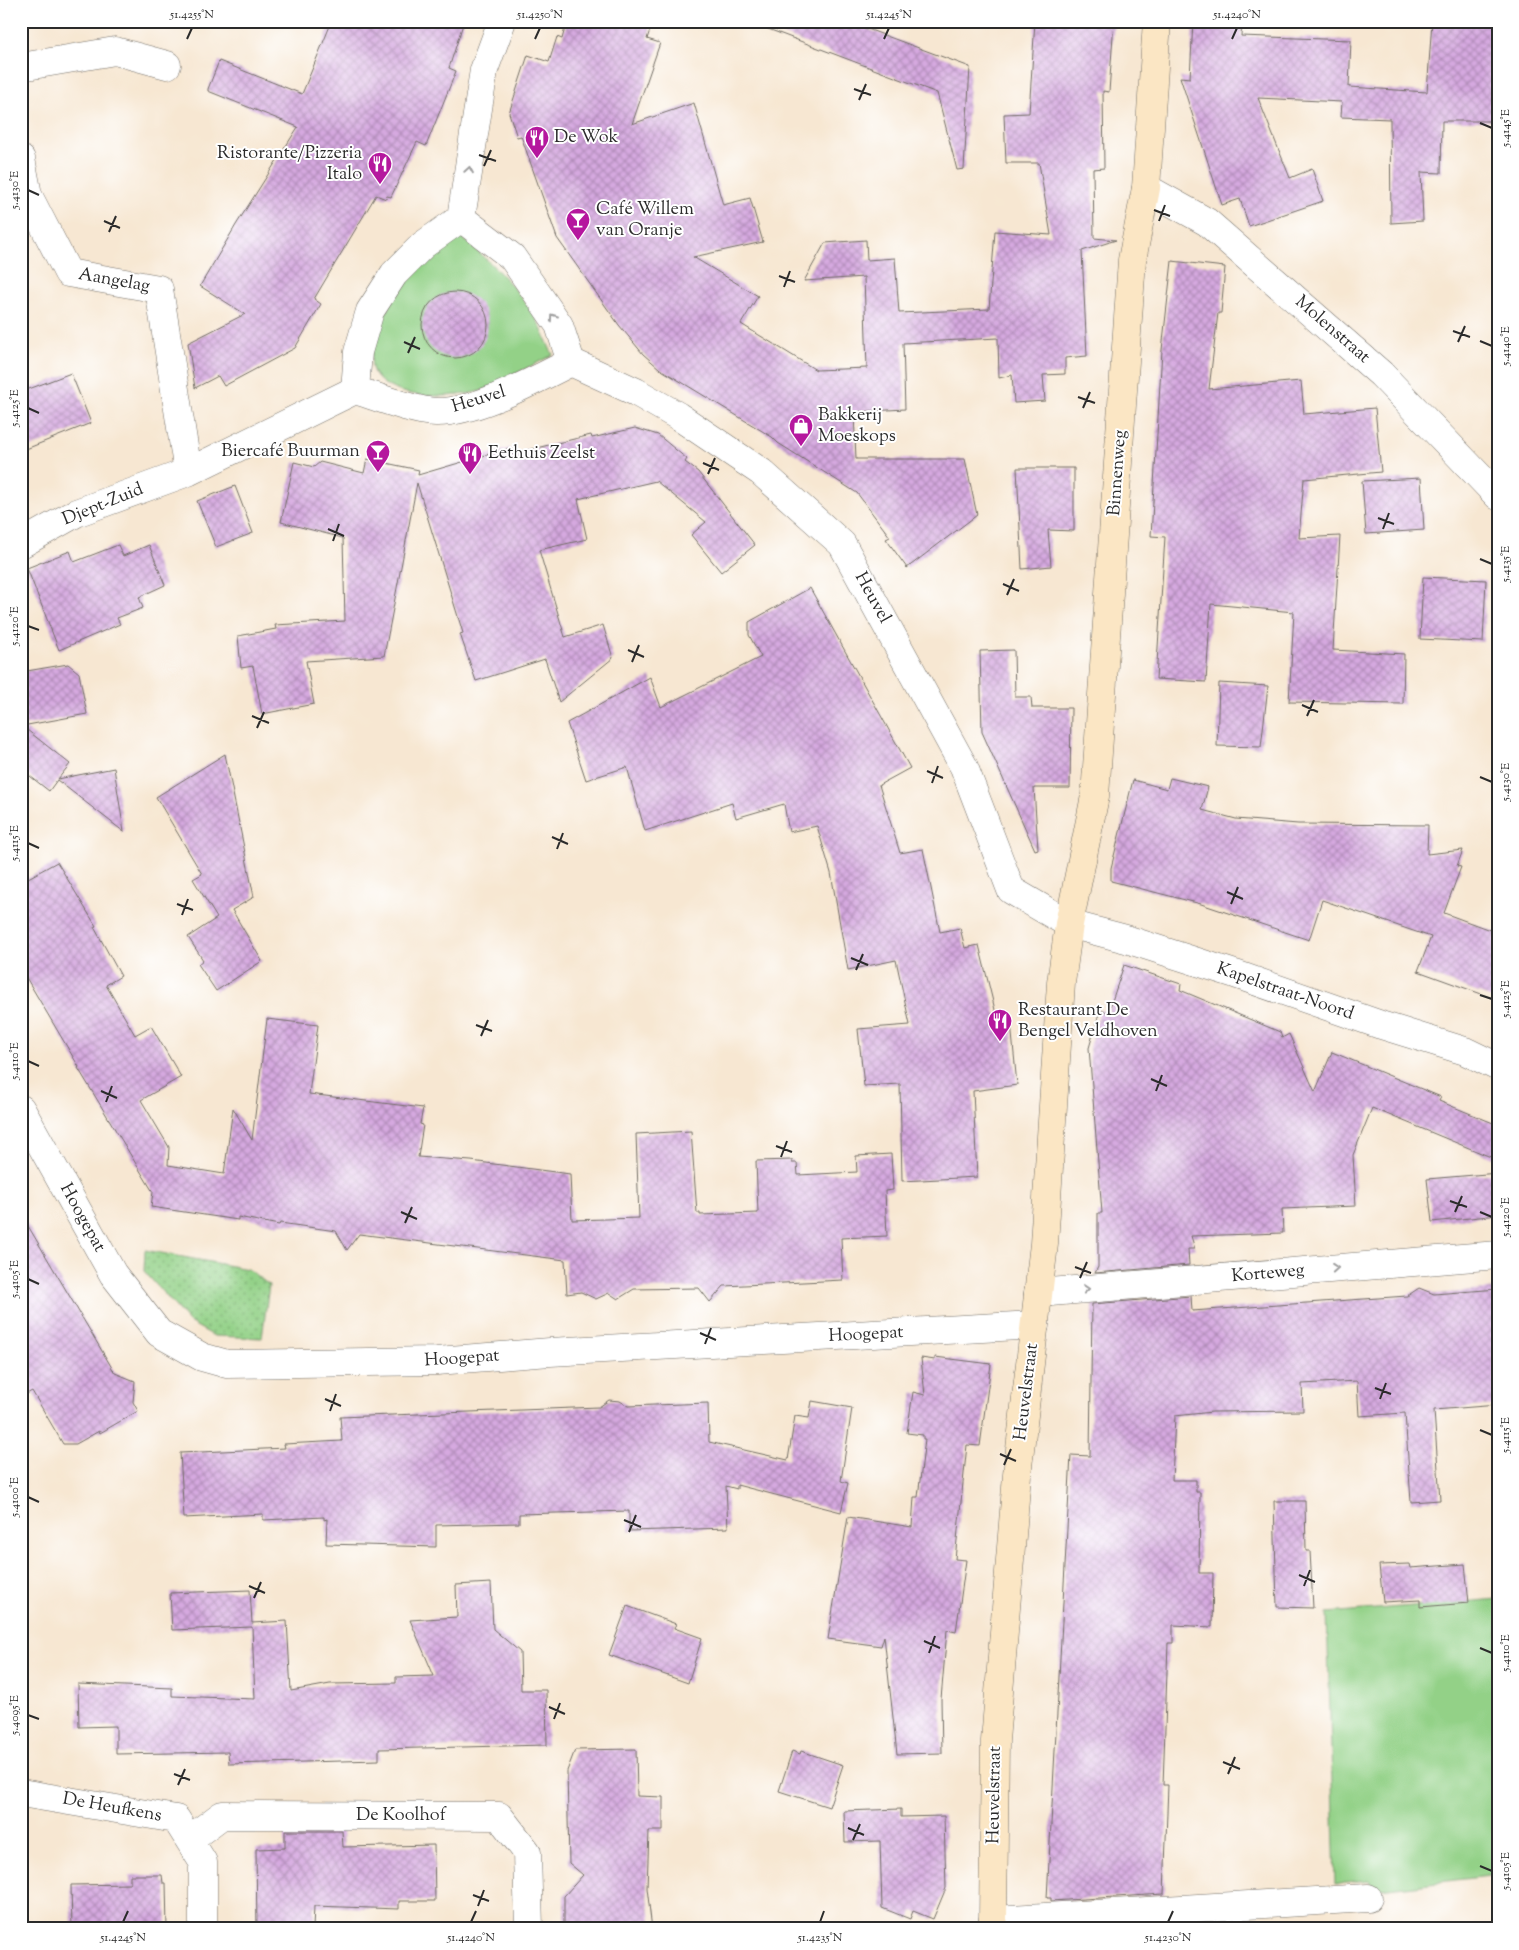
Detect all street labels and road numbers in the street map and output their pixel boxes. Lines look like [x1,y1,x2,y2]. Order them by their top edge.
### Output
street label: Aangelag [76,262,152,300]
street label: Molenstraat [1289,290,1375,370]
street label: Heuvel [449,379,509,421]
street label: Binnenweg [1102,429,1134,517]
street label: Djept-Zuid [59,477,147,533]
street label: Heuvel [847,568,897,628]
street label: Kapelstraat-Noord [1213,956,1357,1028]
street label: Hoogepat [52,1179,112,1257]
street label: Korteweg [1230,1258,1306,1290]
street label: Hoogepat [828,1320,904,1350]
street label: Heuvelstraat [1008,1342,1046,1442]
street label: Hoogepat [424,1343,500,1375]
street label: Heuvelstraat [981,1746,1009,1844]
street label: De Heufkens [60,1787,164,1829]
street label: De Koolhof [356,1803,447,1829]

